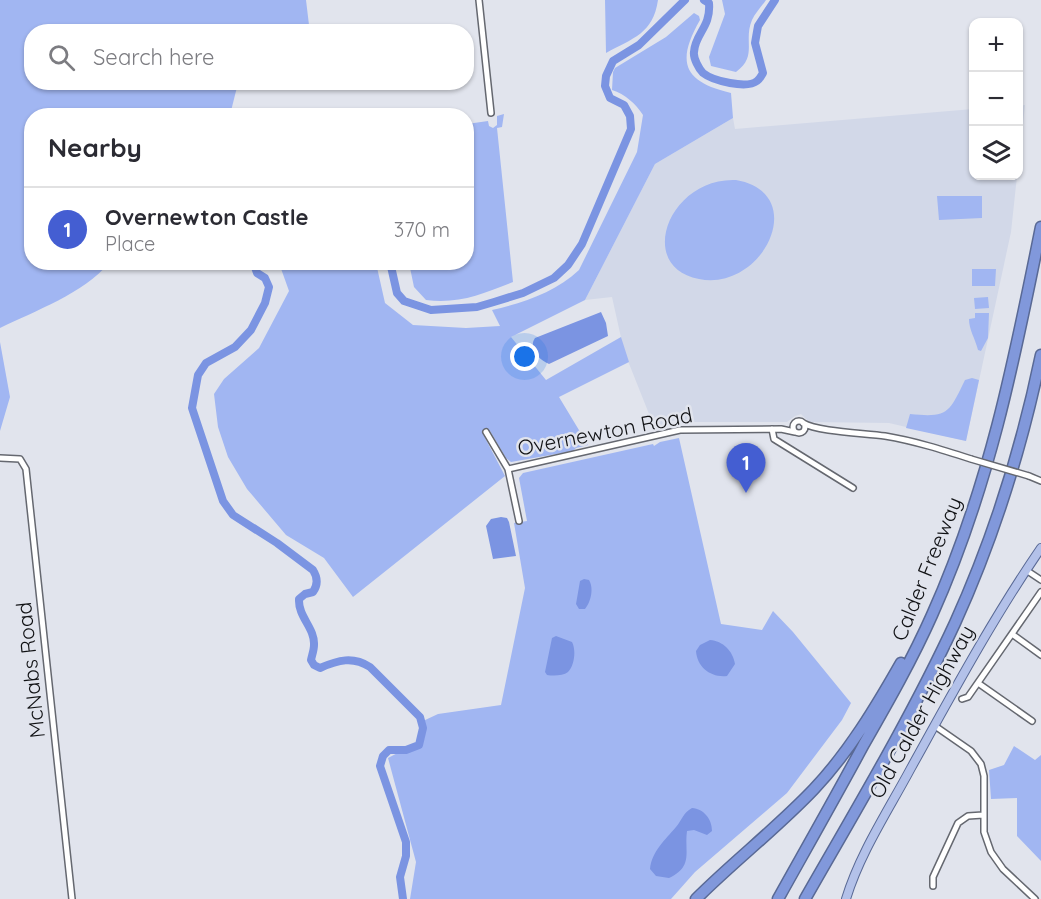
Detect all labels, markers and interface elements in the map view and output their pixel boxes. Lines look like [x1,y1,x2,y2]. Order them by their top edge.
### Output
map controls [969,18,1023,180]
button: + [969,18,1023,72]
search box [24,24,474,90]
icon: search [45,41,78,74]
text: Search here [93,43,214,71]
button: − [969,72,1023,126]
button: layers [969,126,1023,180]
text: Nearby [48,131,142,164]
text: Overnewton Castle [105,203,308,231]
text: 1 [64,217,71,242]
text: 370 m [394,217,450,242]
text: Place [105,231,155,256]
your location [510,342,539,371]
street label: Overnewton Road [515,401,694,461]
pin: 1 [726,444,766,493]
street label: Calder Freeway [885,493,967,644]
street label: McNabs Road [10,601,50,739]
street label: Old Calder Highway [863,620,979,803]

